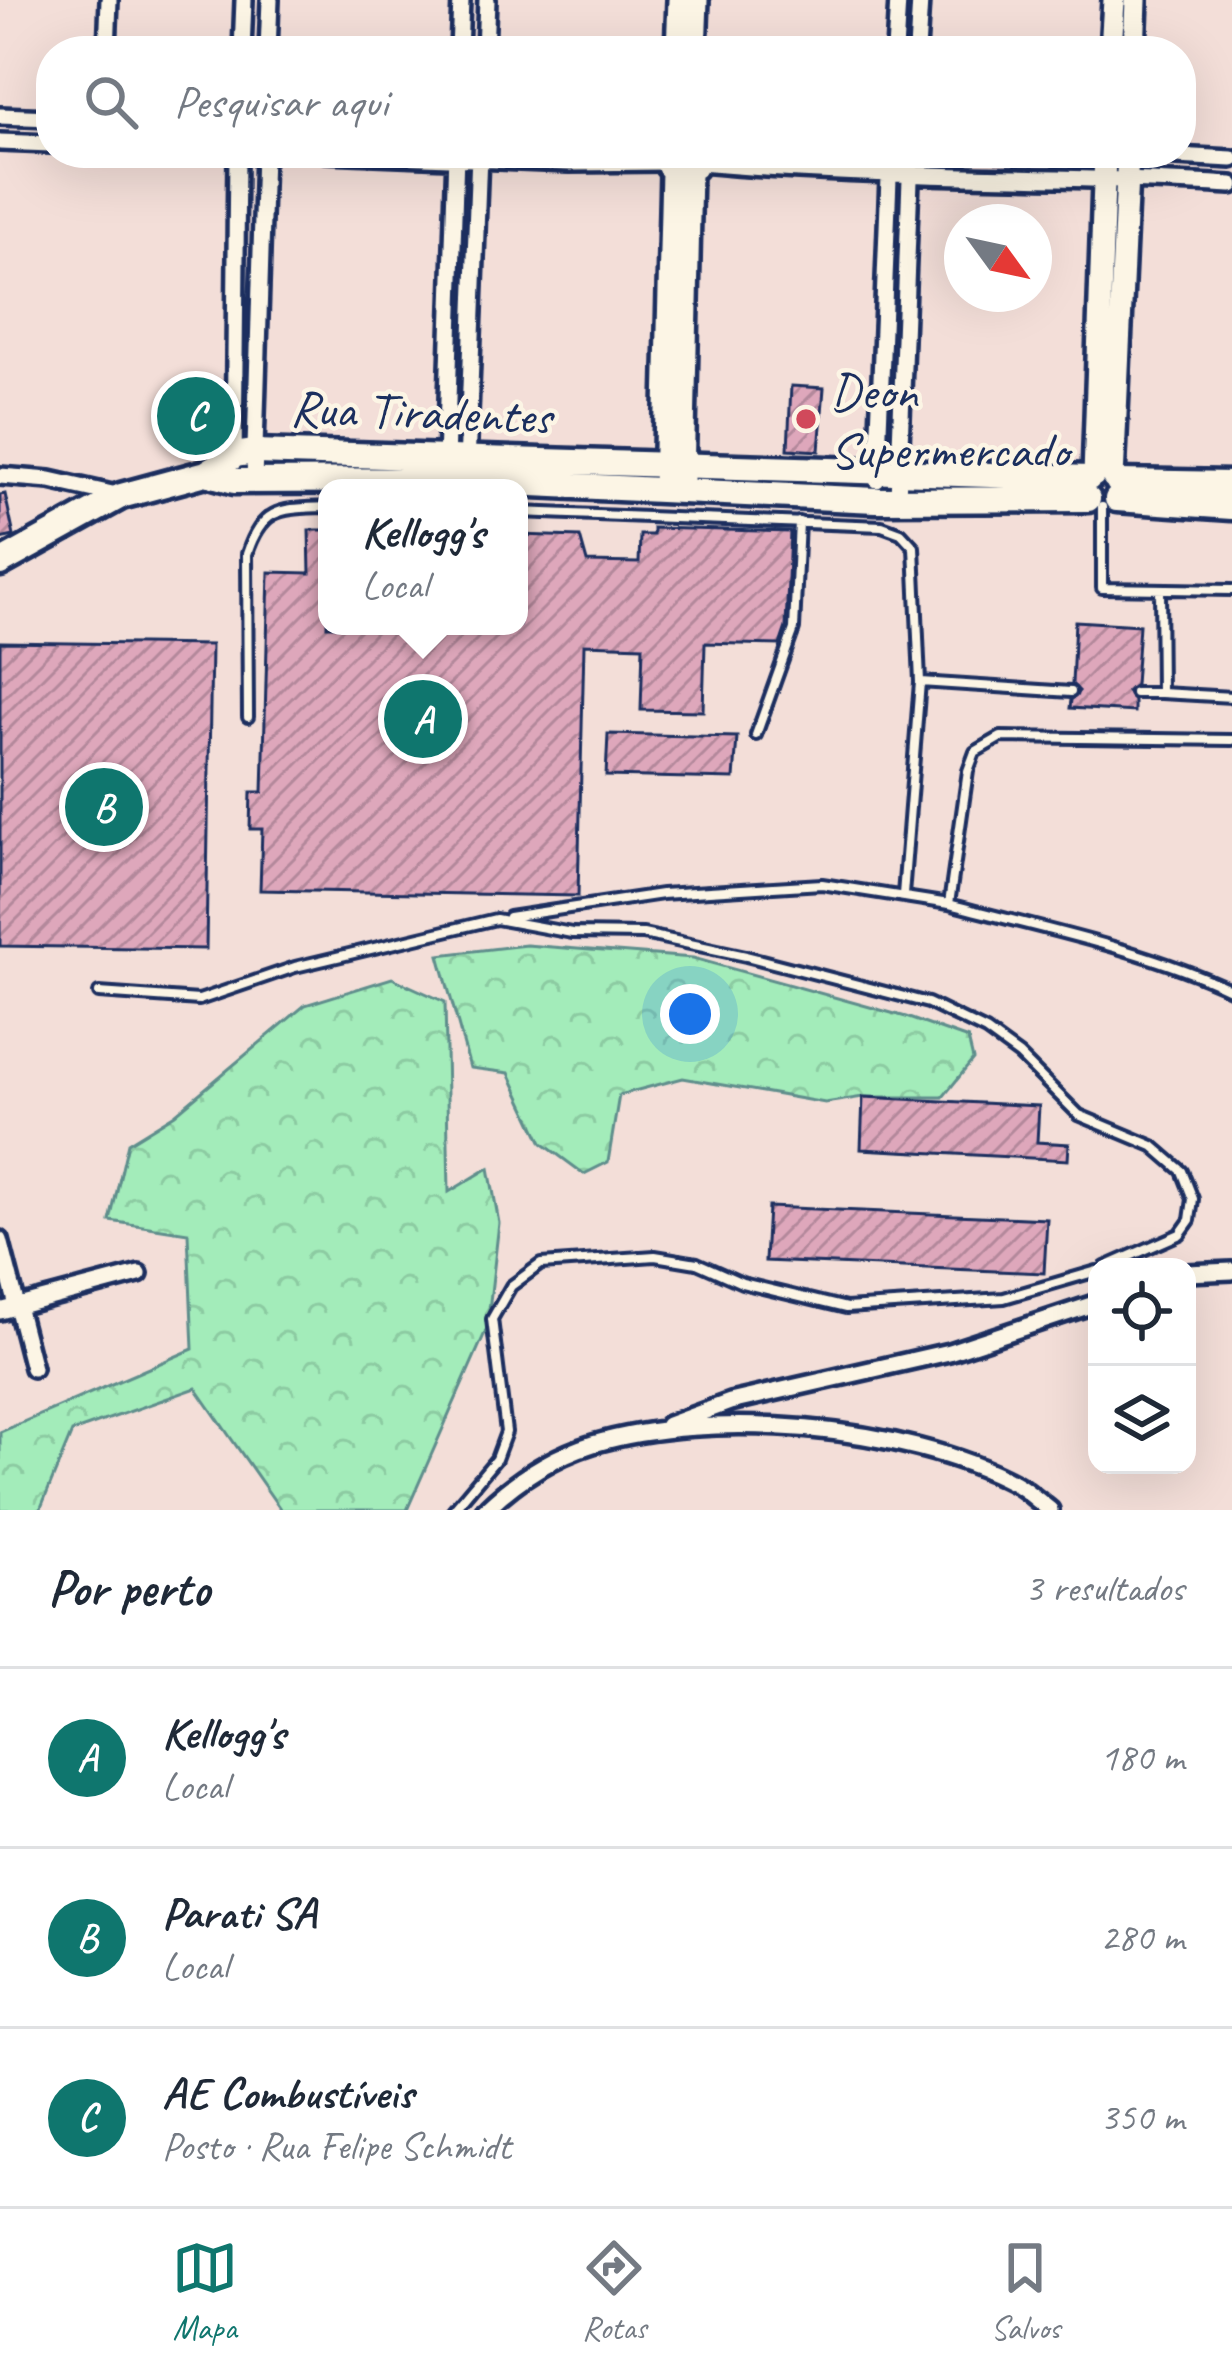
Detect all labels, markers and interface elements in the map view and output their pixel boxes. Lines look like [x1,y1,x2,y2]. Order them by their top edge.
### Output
search box [36,36,1196,168]
icon: search [78,69,144,135]
text: Pesquisar aqui [174,74,388,131]
north arrow [944,204,1052,312]
place label: Deon Supermercado [830,359,1074,482]
pin: C [157,371,235,461]
street label: Rua Tiradentes [289,375,556,449]
marker: Deon Supermercado [793,406,819,432]
popup [318,479,528,635]
text: Kellogg's [362,504,484,561]
text: Local [362,561,428,610]
pin: A [384,674,462,764]
pin: B [65,762,143,852]
your location [660,984,720,1044]
map controls [1088,1258,1196,1474]
button: locate [1088,1258,1196,1366]
button: layers [1088,1366,1196,1474]
text: Por perto [48,1556,210,1620]
text: 3 resultados [1025,1564,1184,1613]
text: Kellogg's [162,1705,285,1762]
text: A [77,1733,97,1782]
text: 180 m [1100,1733,1184,1782]
text: Local [162,1762,228,1811]
text: Parati SA [162,1885,316,1942]
text: B [77,1913,97,1962]
text: 280 m [1100,1913,1184,1962]
text: Local [162,1942,228,1991]
text: AE Combustíveis [162,2065,413,2122]
text: C [78,2093,96,2142]
text: 350 m [1100,2093,1184,2142]
text: Posto · Rua Felipe Schmidt [162,2122,511,2171]
tab: Mapa [172,2235,238,2349]
tab: Rotas [581,2235,647,2349]
tab: Salvos [991,2235,1060,2349]

